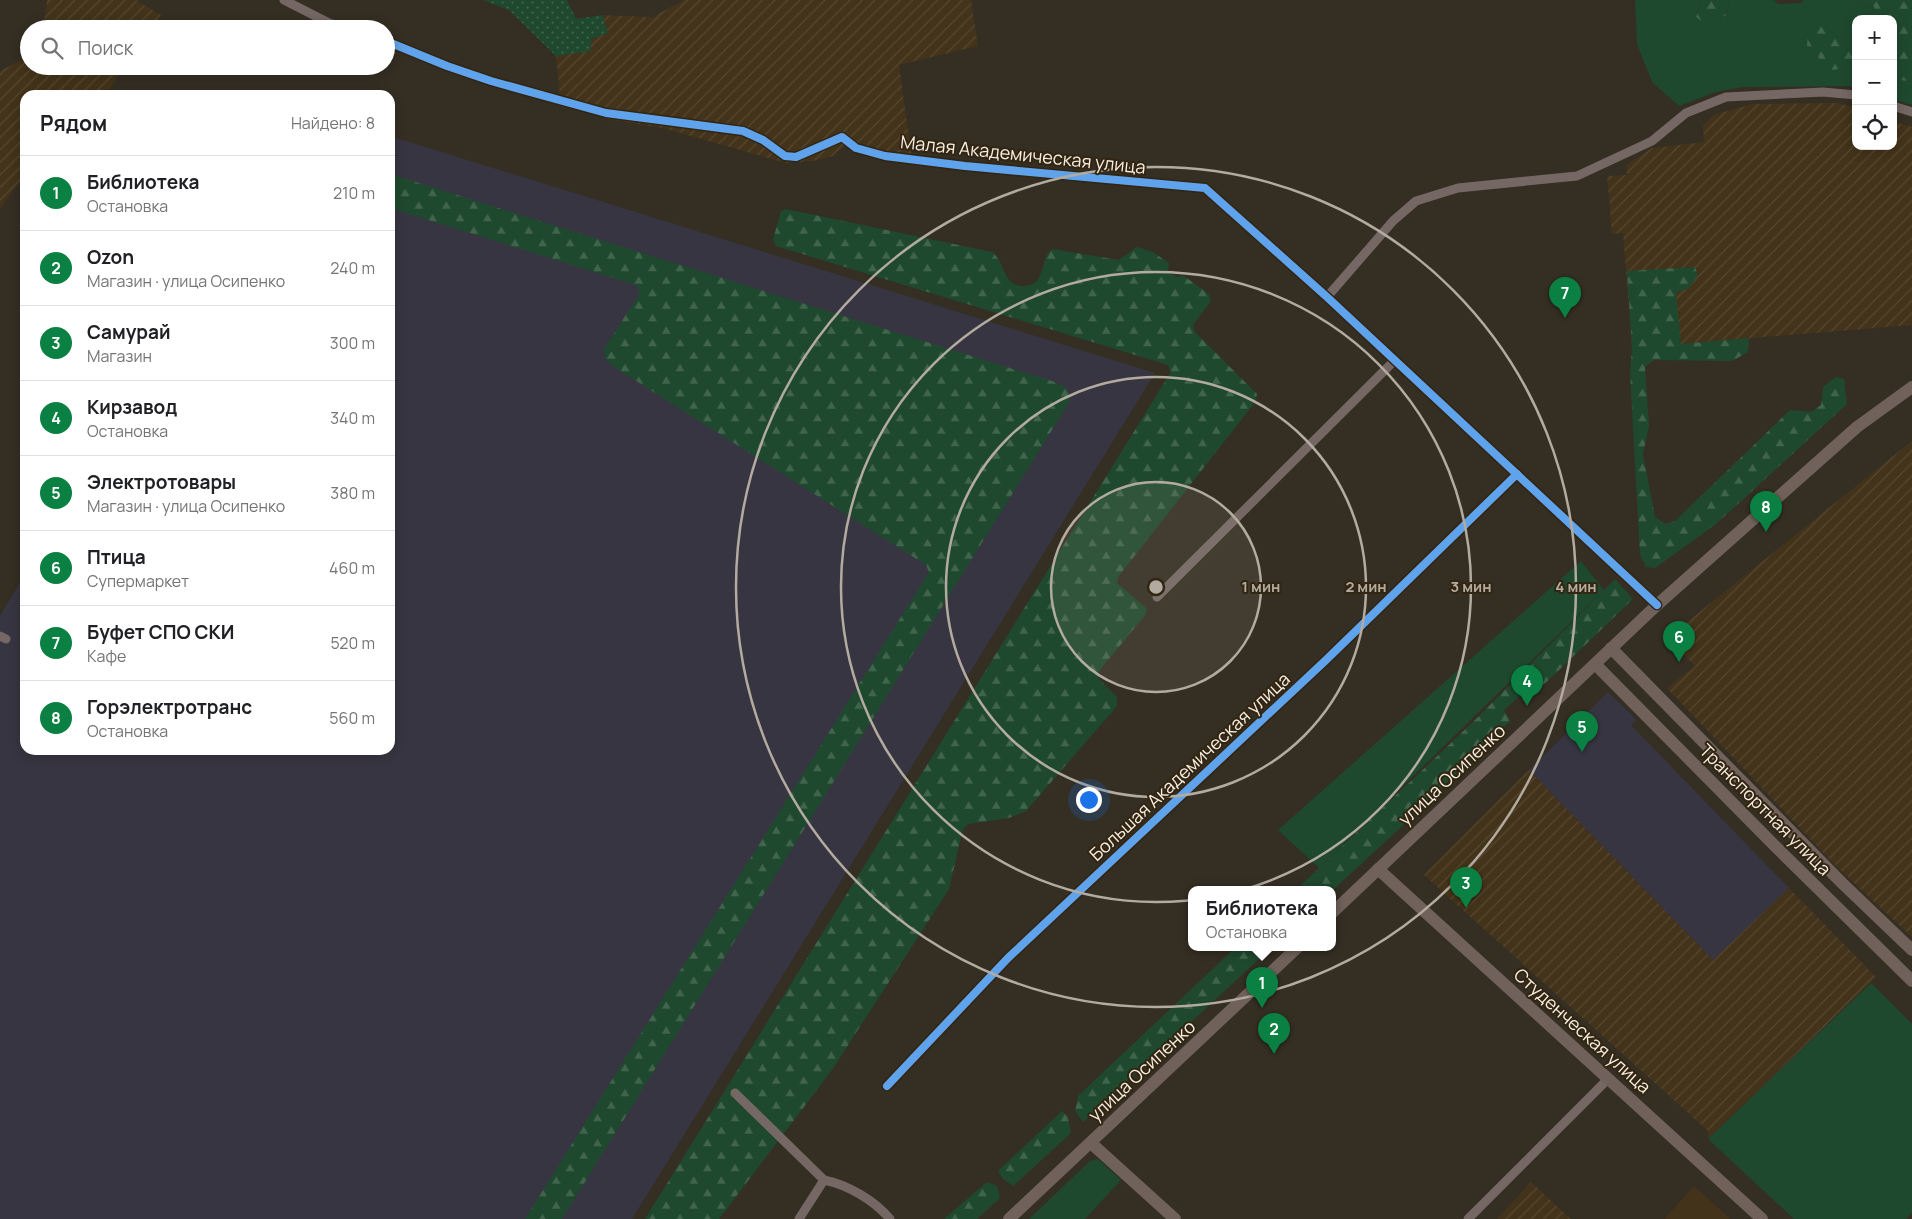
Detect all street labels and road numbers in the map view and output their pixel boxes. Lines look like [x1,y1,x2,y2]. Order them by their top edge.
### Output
street label: Малая Академическая улица [899,129,1147,179]
street label: Большая Академическая улица [1084,667,1295,866]
street label: улица Осипенко [1392,718,1510,830]
street label: Транспортная улица [1695,738,1837,880]
street label: Студенческая улица [1509,962,1656,1098]
street label: улица Осипенко [1082,1014,1200,1126]

